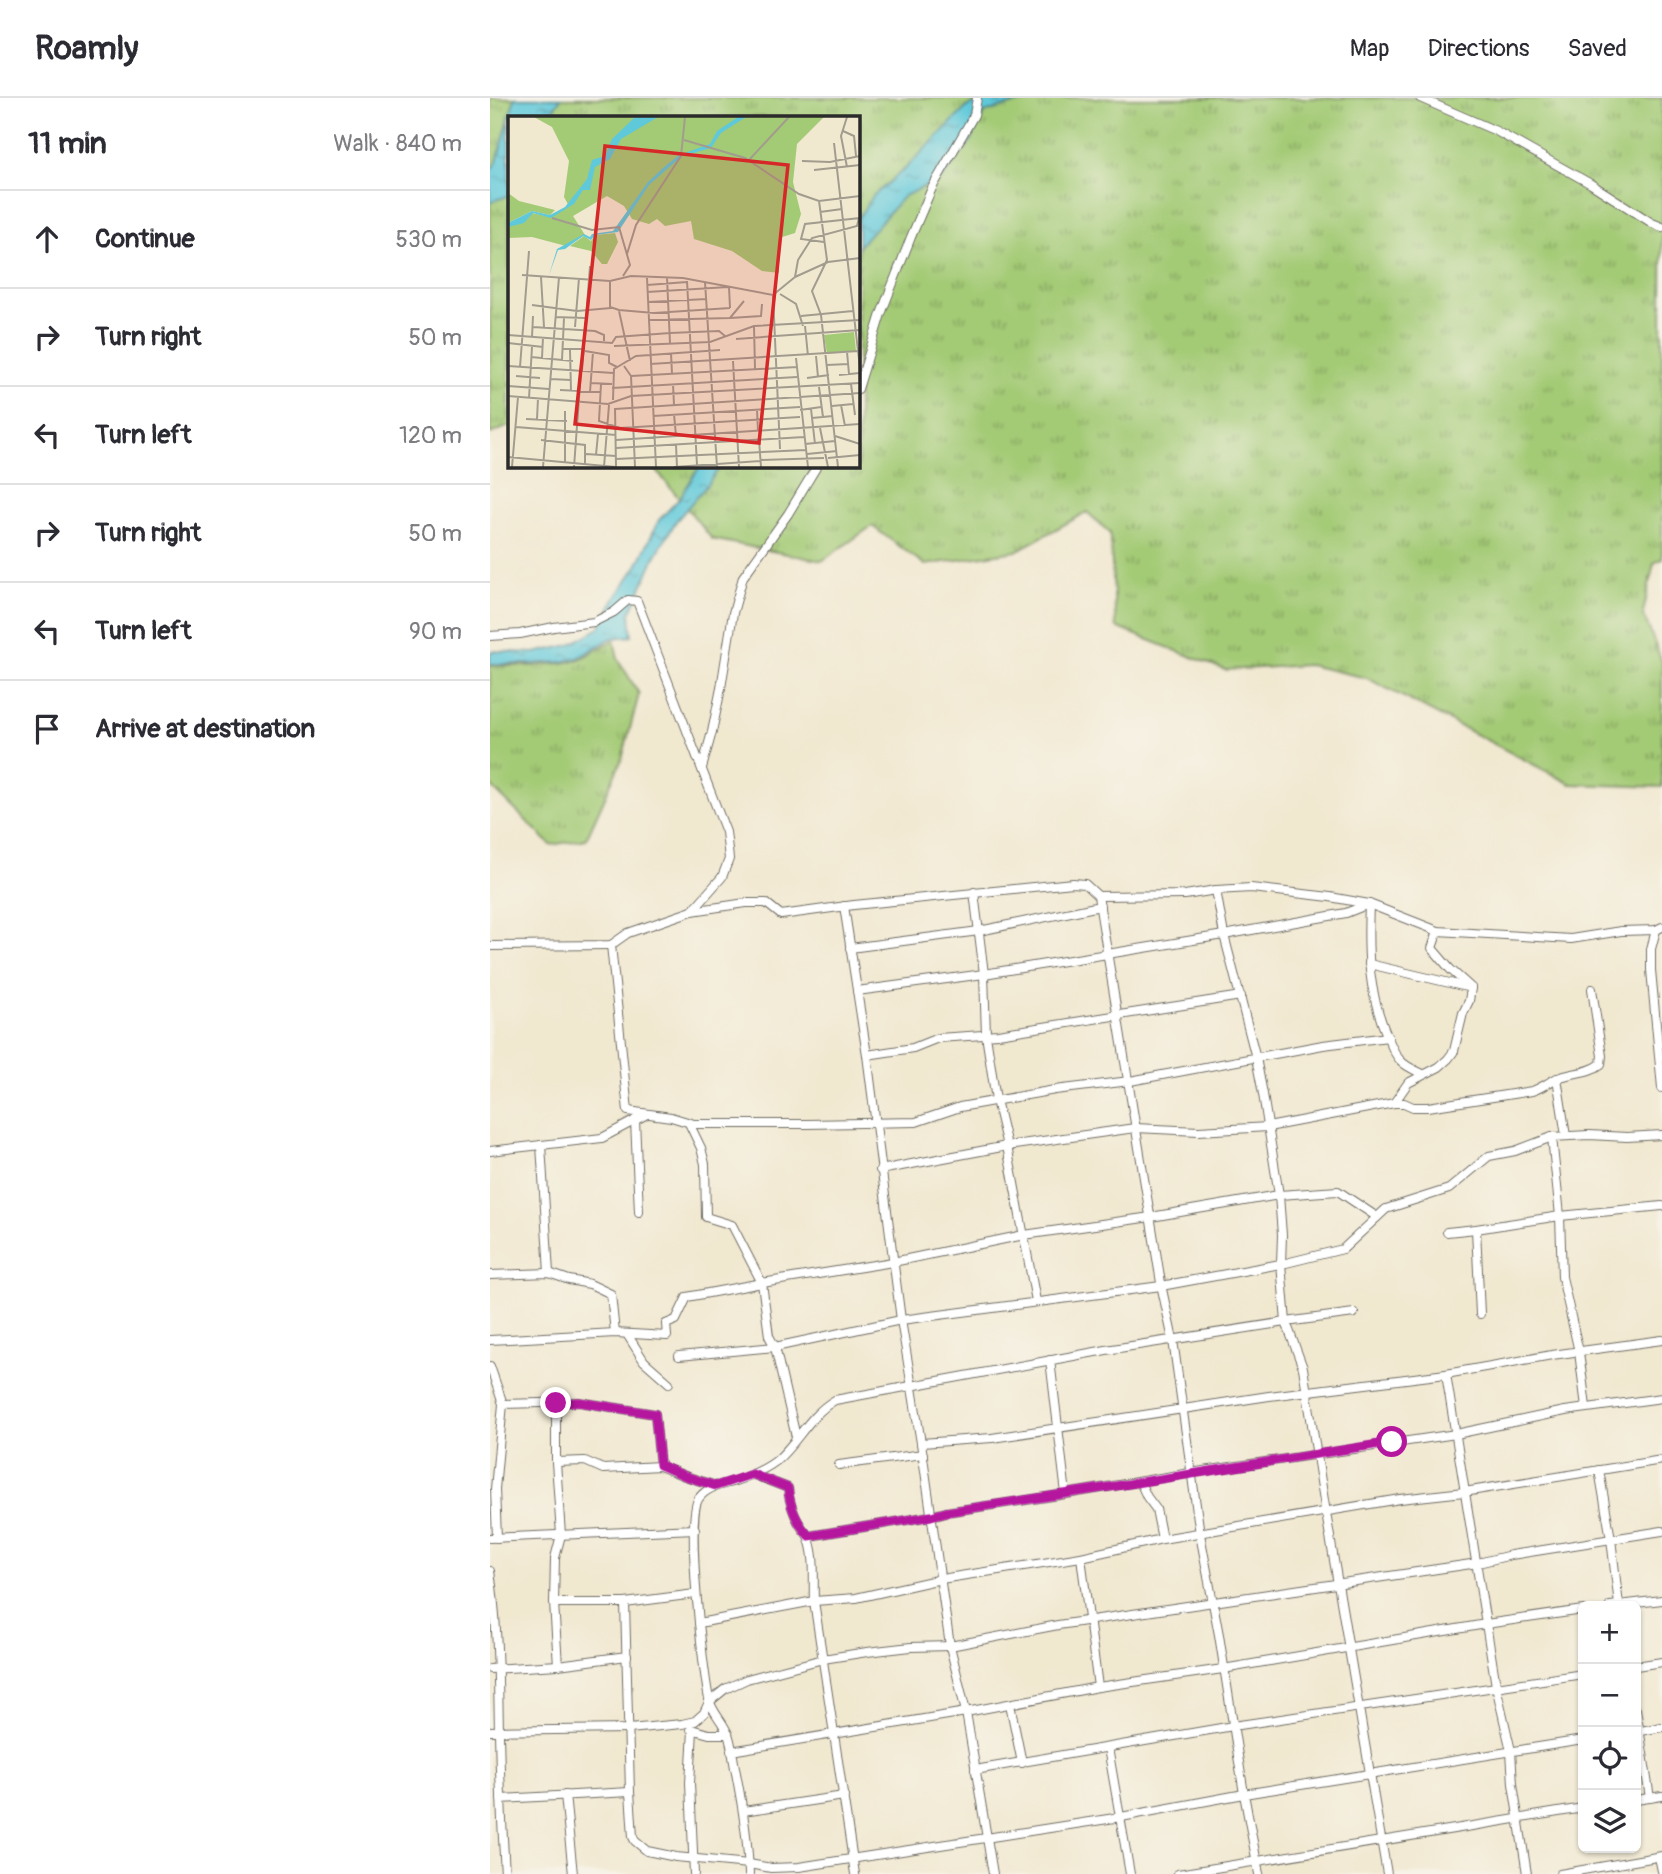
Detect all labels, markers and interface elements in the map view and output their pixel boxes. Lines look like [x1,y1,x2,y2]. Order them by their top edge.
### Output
text: Roamly [35,28,138,69]
text: Map [1350,34,1390,63]
text: Directions [1428,34,1529,63]
text: Saved [1567,34,1627,63]
inset map [508,116,859,467]
text: 11 min [28,125,107,162]
text: Walk · 840 m [333,129,462,158]
icon: ahead [28,220,66,258]
text: Continue [95,223,195,255]
text: 530 m [396,225,462,254]
icon: right [28,318,66,356]
text: Turn right [95,321,201,353]
text: 50 m [408,323,462,352]
icon: left [28,416,66,454]
text: Turn left [95,419,191,451]
text: 120 m [399,421,462,450]
icon: right [28,514,66,552]
text: Turn right [95,517,201,549]
text: 50 m [408,519,462,548]
icon: left [28,612,66,650]
text: Turn left [95,615,191,647]
text: 90 m [409,617,462,646]
icon: arrive [28,710,66,748]
text: Arrive at destination [95,713,315,745]
route end [540,1387,571,1418]
route start [1376,1426,1407,1457]
map controls [1578,1601,1641,1853]
button: + [1578,1601,1641,1664]
button: − [1578,1664,1641,1727]
button: locate [1578,1727,1641,1790]
button: layers [1578,1790,1641,1853]

